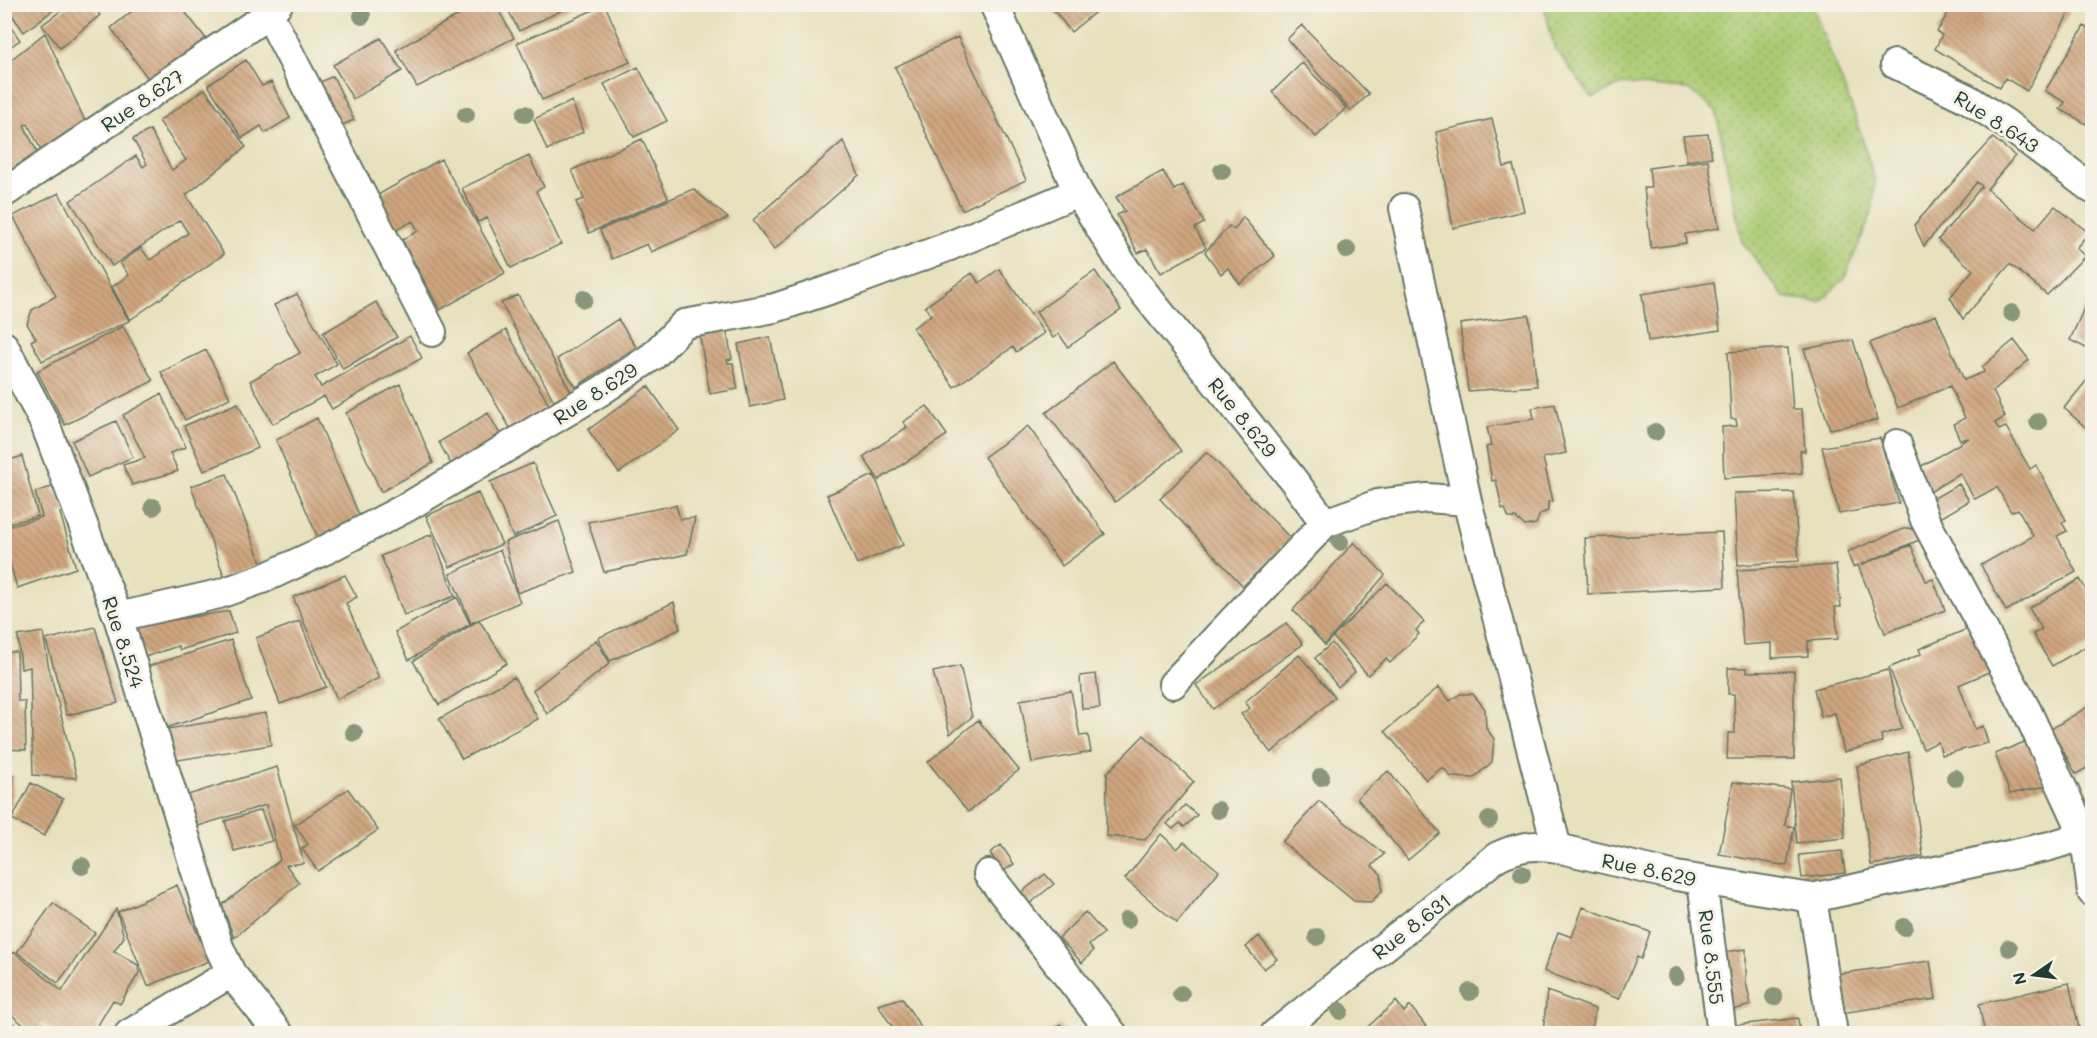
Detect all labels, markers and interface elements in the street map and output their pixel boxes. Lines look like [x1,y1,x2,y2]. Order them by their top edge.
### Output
street label: Rue 8.627 [95,63,189,137]
street label: Rue 8.643 [1950,84,2044,158]
street label: Rue 8.629 [548,356,642,430]
street label: Rue 8.629 [1203,372,1283,462]
street label: Rue 8.524 [97,593,151,691]
street label: Rue 8.629 [1600,846,1699,892]
street label: Rue 8.631 [1366,887,1456,965]
street label: Rue 8.555 [1693,908,1731,1006]
north arrow [2004,945,2064,1005]
text: N [2007,970,2031,987]

